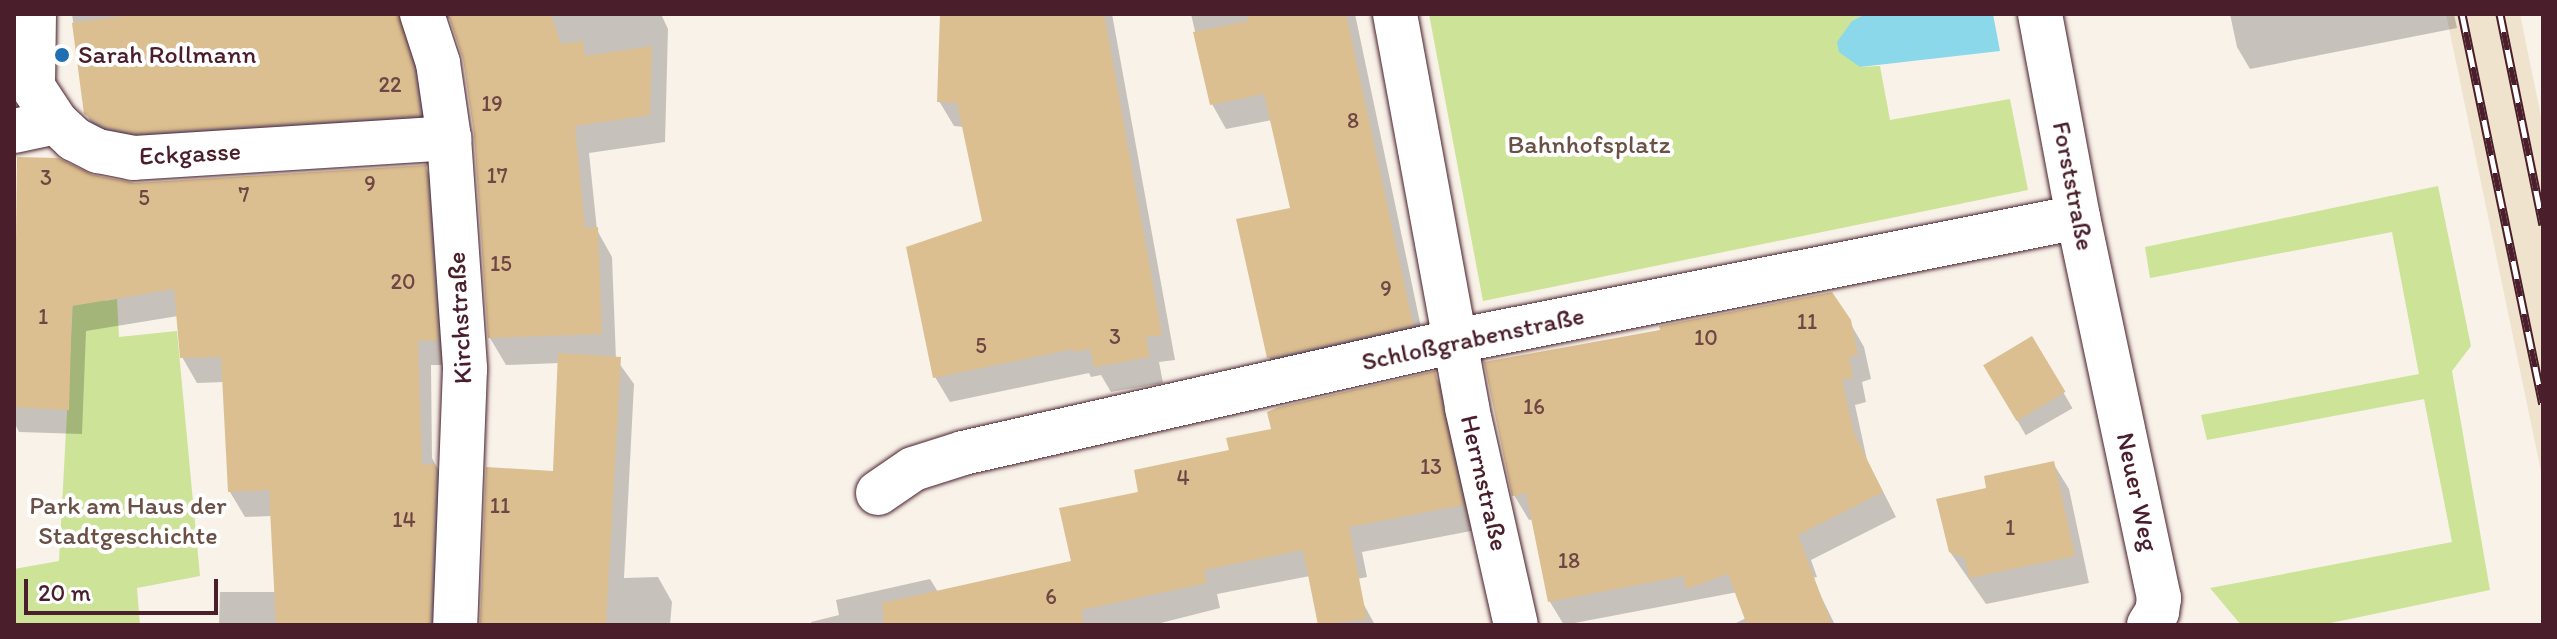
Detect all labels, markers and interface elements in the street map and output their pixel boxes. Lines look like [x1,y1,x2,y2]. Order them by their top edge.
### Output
place label: Sarah Rollmann [78,39,255,71]
marker: Sarah Rollmann [53,46,71,64]
house number: 22 [378,72,402,98]
house number: 19 [481,91,503,117]
house number: 8 [1347,108,1359,134]
street label: Forststraße [2045,119,2101,253]
park label: Bahnhofsplatz [1507,129,1671,161]
street label: Eckgasse [138,136,242,172]
house number: 17 [486,163,508,189]
house number: 3 [40,165,52,191]
house number: 9 [364,171,376,197]
house number: 7 [239,182,249,208]
house number: 5 [138,185,150,211]
street label: Kirchstraße [441,251,479,385]
house number: 15 [490,251,512,277]
house number: 20 [390,269,416,295]
house number: 9 [1380,276,1392,302]
street label: Schloßgrabenstraße [1359,300,1587,378]
house number: 1 [38,304,48,330]
house number: 11 [1797,309,1817,335]
house number: 3 [1109,324,1121,350]
house number: 10 [1694,325,1718,351]
house number: 5 [975,333,987,359]
house number: 16 [1523,394,1545,420]
street label: Herrnstraße [1453,412,1515,554]
street label: Neuer Weg [2109,430,2165,554]
house number: 13 [1420,454,1442,480]
house number: 4 [1176,465,1190,491]
park label: Park am Haus der Stadtgeschichte [29,490,227,552]
house number: 11 [490,493,510,519]
house number: 14 [392,507,416,533]
house number: 1 [2005,515,2015,541]
house number: 18 [1558,548,1580,574]
scale bar [28,563,222,613]
text: 20 m [38,578,91,607]
house number: 6 [1045,584,1057,610]

